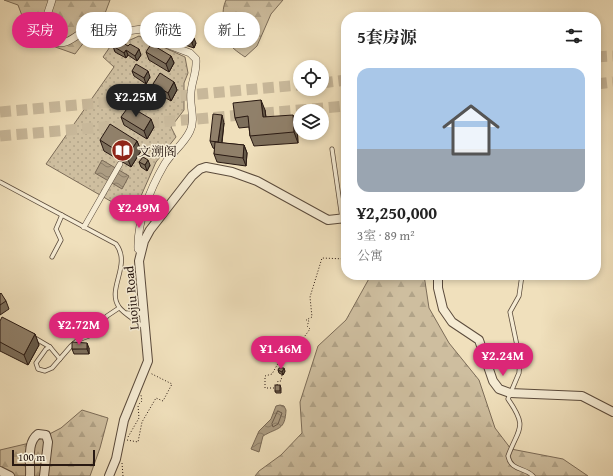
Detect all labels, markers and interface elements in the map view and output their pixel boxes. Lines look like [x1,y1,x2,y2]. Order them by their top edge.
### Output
chip: 买房 [12,12,68,48]
chip: 租房 [76,12,132,48]
chip: 筛选 [140,12,196,48]
chip: 新上 [204,12,260,48]
text: 5套房源 [357,24,417,49]
icon: filters [563,25,585,47]
map controls [293,60,329,140]
button: locate [293,60,329,96]
pin: ¥2.25M [103,84,169,118]
text: ¥2.25M [115,87,157,106]
icon: home [435,94,507,166]
button: layers [293,104,329,140]
library icon: 文溯阁 [109,138,135,164]
place label: 文溯阁 [138,142,177,161]
pin: ¥2.49M [106,195,172,229]
text: ¥2.49M [118,198,160,217]
text: ¥2,250,000 [357,200,437,225]
text: 3室 · 89 m² [357,226,415,245]
text: 公寓 [357,246,383,265]
street label: Luojiu Road [119,265,144,331]
pin: ¥2.72M [46,312,112,346]
text: ¥2.72M [58,315,100,334]
pin: ¥1.46M [248,336,314,370]
text: ¥1.46M [260,339,302,358]
pin: ¥2.24M [470,343,536,377]
text: ¥2.24M [482,346,524,365]
scale bar [12,448,95,467]
text: 100 m [18,449,45,465]

